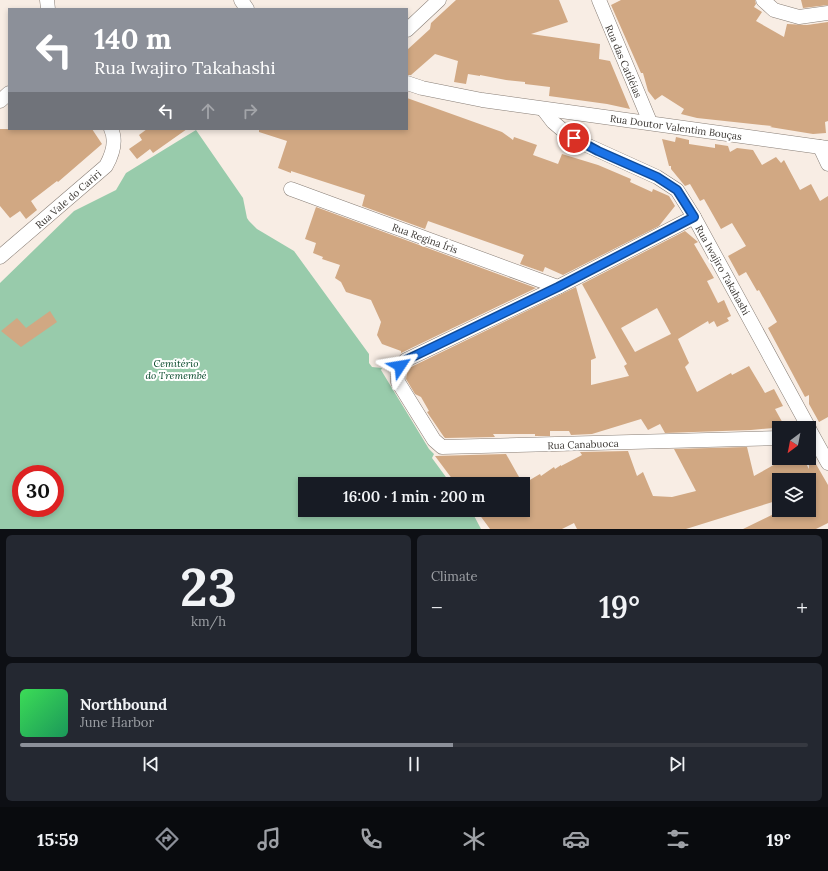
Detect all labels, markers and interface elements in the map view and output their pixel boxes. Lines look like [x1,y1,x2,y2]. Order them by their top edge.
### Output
text: 140 m [94,21,172,57]
street label: Rua das Catiléias [602,23,645,100]
icon: left [28,24,80,76]
text: Rua Iwajiro Takahashi [94,56,276,79]
icon: left [155,100,177,122]
icon: ahead [197,100,219,122]
icon: right [239,100,261,122]
street label: Rua Doutor Valentim Bouças [609,112,743,143]
pin [557,121,591,155]
icon: arrive [563,127,585,149]
street label: Rua Vale do Cariri [33,167,104,232]
street label: Rua Regina Íris [390,221,460,257]
street label: Rua Iwajiro Takahashi [692,223,753,318]
position arrow [379,345,421,387]
park label: Cemitério do Tremembé [145,357,207,382]
north arrow [772,421,816,465]
map controls [772,421,816,517]
street label: Rua Canabuoca [547,437,619,452]
speed limit sign: 30 [12,465,64,517]
button: layers [772,473,816,517]
text: 16:00 · 1 min · 200 m [343,487,485,506]
text: 23 [180,554,237,620]
text: Climate [431,568,478,585]
text: 19° [599,588,640,626]
text: − [431,593,443,621]
text: + [796,593,808,621]
text: km/h [191,613,226,630]
text: Northbound [80,695,167,714]
text: June Harbor [80,714,154,731]
icon: previous [140,753,162,775]
icon: pause [403,753,425,775]
icon: next [666,753,688,775]
icon: directions [153,825,181,853]
icon: music [255,825,283,853]
icon: phone [357,825,385,853]
icon: climate [460,825,488,853]
icon: car [562,825,590,853]
icon: filters [664,825,692,853]
text: 15:59 [37,828,79,851]
text: 19° [766,828,791,851]

